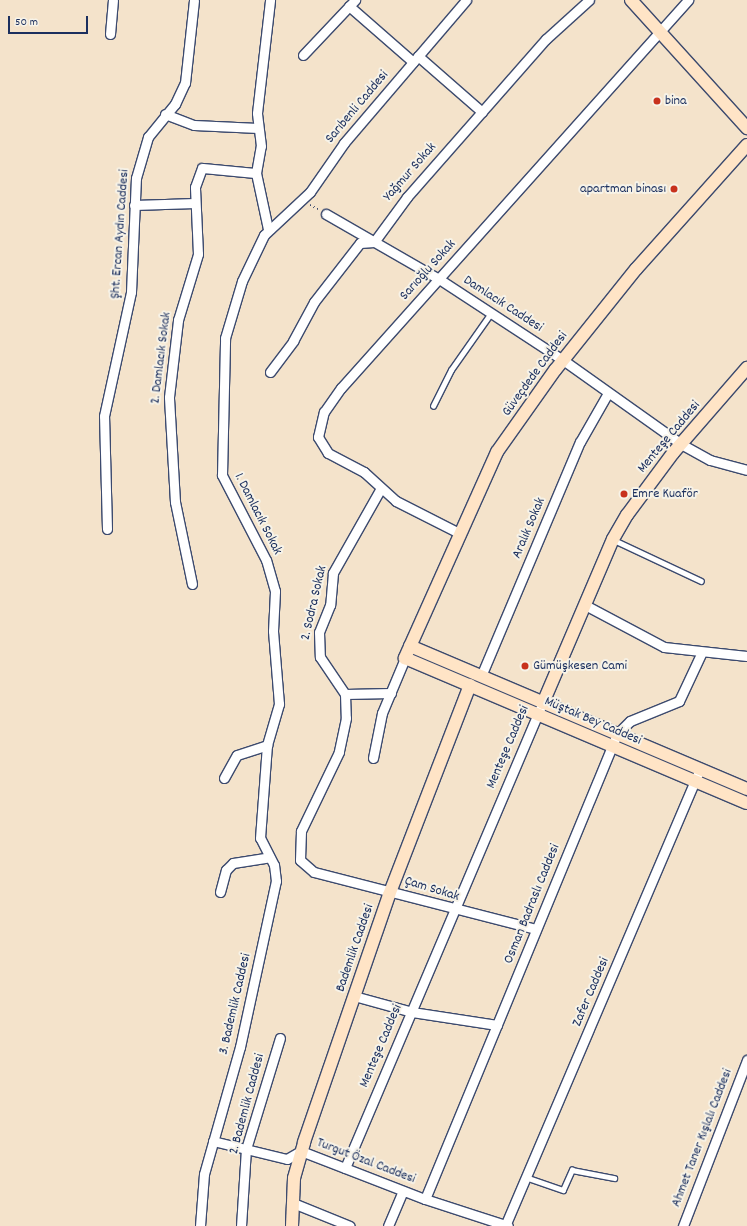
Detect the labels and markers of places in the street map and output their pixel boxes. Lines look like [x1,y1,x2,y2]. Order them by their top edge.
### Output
place label: bina [665,93,687,109]
marker: bina [652,96,662,106]
place label: apartman binası [580,181,666,197]
marker: apartman binası [669,184,679,194]
place label: Emre Kuaför [632,486,698,502]
marker: Emre Kuaför [619,489,629,499]
place label: Gümüşkesen Cami [533,658,627,674]
marker: Gümüşkesen Cami [520,661,530,671]

